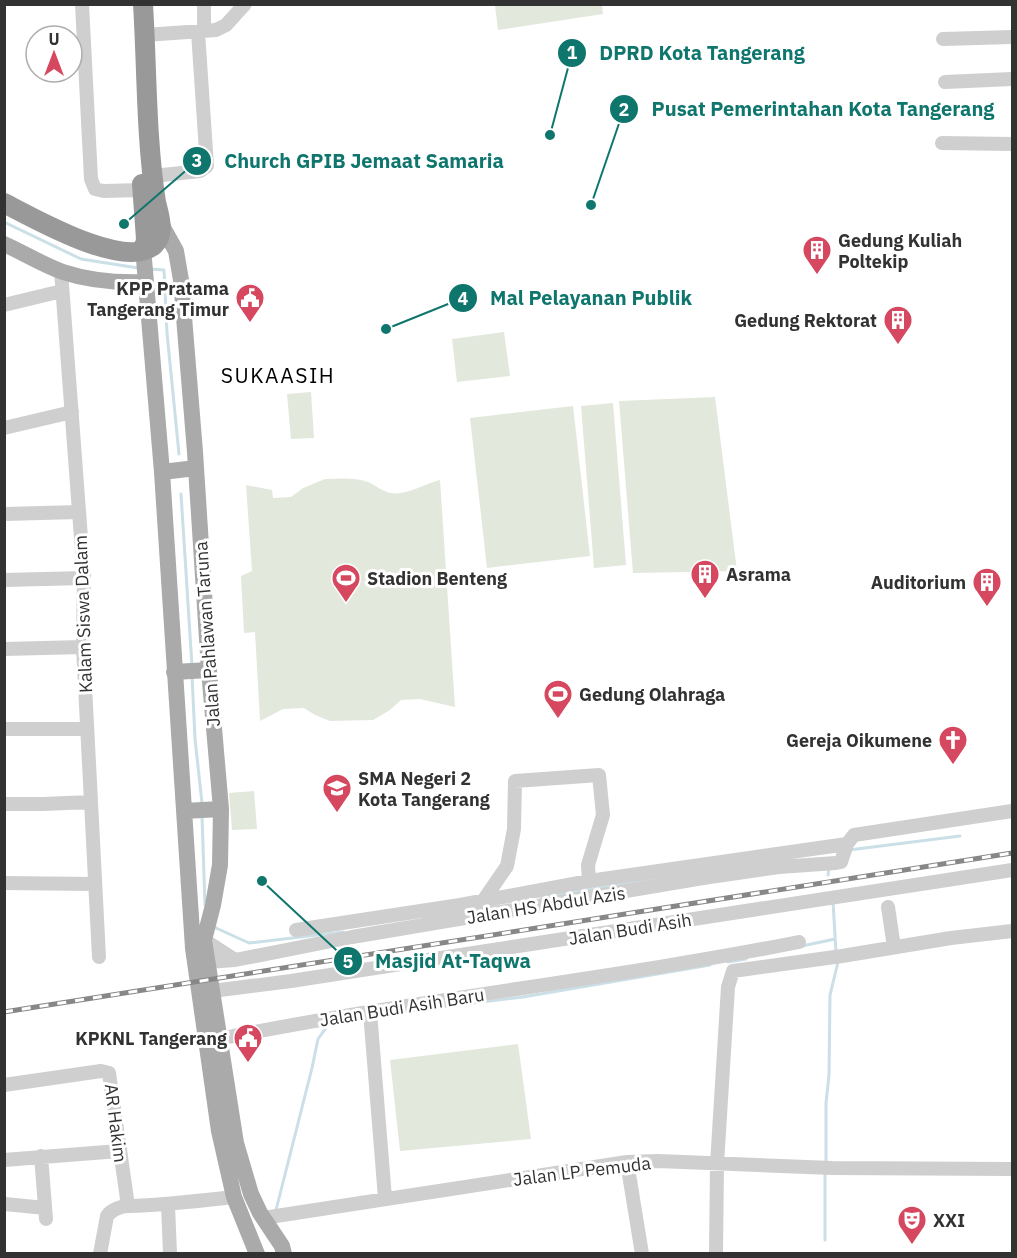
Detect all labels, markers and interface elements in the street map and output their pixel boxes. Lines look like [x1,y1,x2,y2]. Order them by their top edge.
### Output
north arrow [24,24,84,84]
text: U [48,29,60,49]
callout: DPRD Kota Tangerang [557,34,816,72]
text: DPRD Kota Tangerang [599,39,806,66]
text: 1 [567,41,578,64]
callout: Pusat Pemerintahan Kota Tangerang [609,90,1006,128]
text: Pusat Pemerintahan Kota Tangerang [652,95,995,122]
text: 2 [619,98,629,121]
callout: Church GPIB Jemaat Samaria [182,142,516,180]
text: Church GPIB Jemaat Samaria [224,147,504,174]
text: 3 [192,149,202,172]
place label: Gedung Kuliah Poltekip [838,229,962,273]
building icon: Gedung Kuliah Poltekip [801,234,833,276]
place label: KPP Pratama Tangerang Timur [87,277,229,321]
callout: Mal Pelayanan Publik [448,279,704,317]
public building icon: KPP Pratama Tangerang Timur [234,282,266,324]
text: Mal Pelayanan Publik [490,284,692,311]
text: 4 [458,287,469,310]
building icon: Gedung Rektorat [882,304,914,346]
place label: Gedung Rektorat [734,309,877,332]
district label: SUKAASIH [221,361,335,389]
street label: Kalam Siswa Dalam [69,535,97,693]
street label: Jalan Pahlawan Taruna [189,540,225,728]
building icon: Asrama [689,558,721,600]
sports icon: Stadion Benteng [330,562,362,604]
place label: Asrama [726,563,791,586]
building icon: Auditorium [971,566,1003,608]
place label: Stadion Benteng [367,567,507,590]
place label: Auditorium [871,571,966,594]
sports icon: Gedung Olahraga [542,678,574,720]
place label: Gedung Olahraga [579,683,725,706]
church icon: Gereja Oikumene [937,724,969,766]
place label: Gereja Oikumene [786,729,932,752]
place label: SMA Negeri 2 Kota Tangerang [358,767,490,811]
school or university icon: SMA Negeri 2 Kota Tangerang [321,772,353,814]
street label: Jalan HS Abdul Azis [465,881,627,929]
street label: Jalan Budi Asih [567,908,693,950]
callout: Masjid At-Taqwa [333,942,543,980]
text: Masjid At-Taqwa [375,947,531,974]
text: 5 [343,950,354,973]
street label: Jalan Budi Asih Baru [318,983,486,1031]
public building icon: KPKNL Tangerang [232,1022,264,1064]
place label: KPKNL Tangerang [75,1027,227,1050]
street label: AR Hakim [100,1082,132,1164]
street label: Jalan LP Pemuda [512,1151,652,1191]
theatre icon: XXI [896,1204,928,1246]
place label: XXI [933,1209,965,1232]

